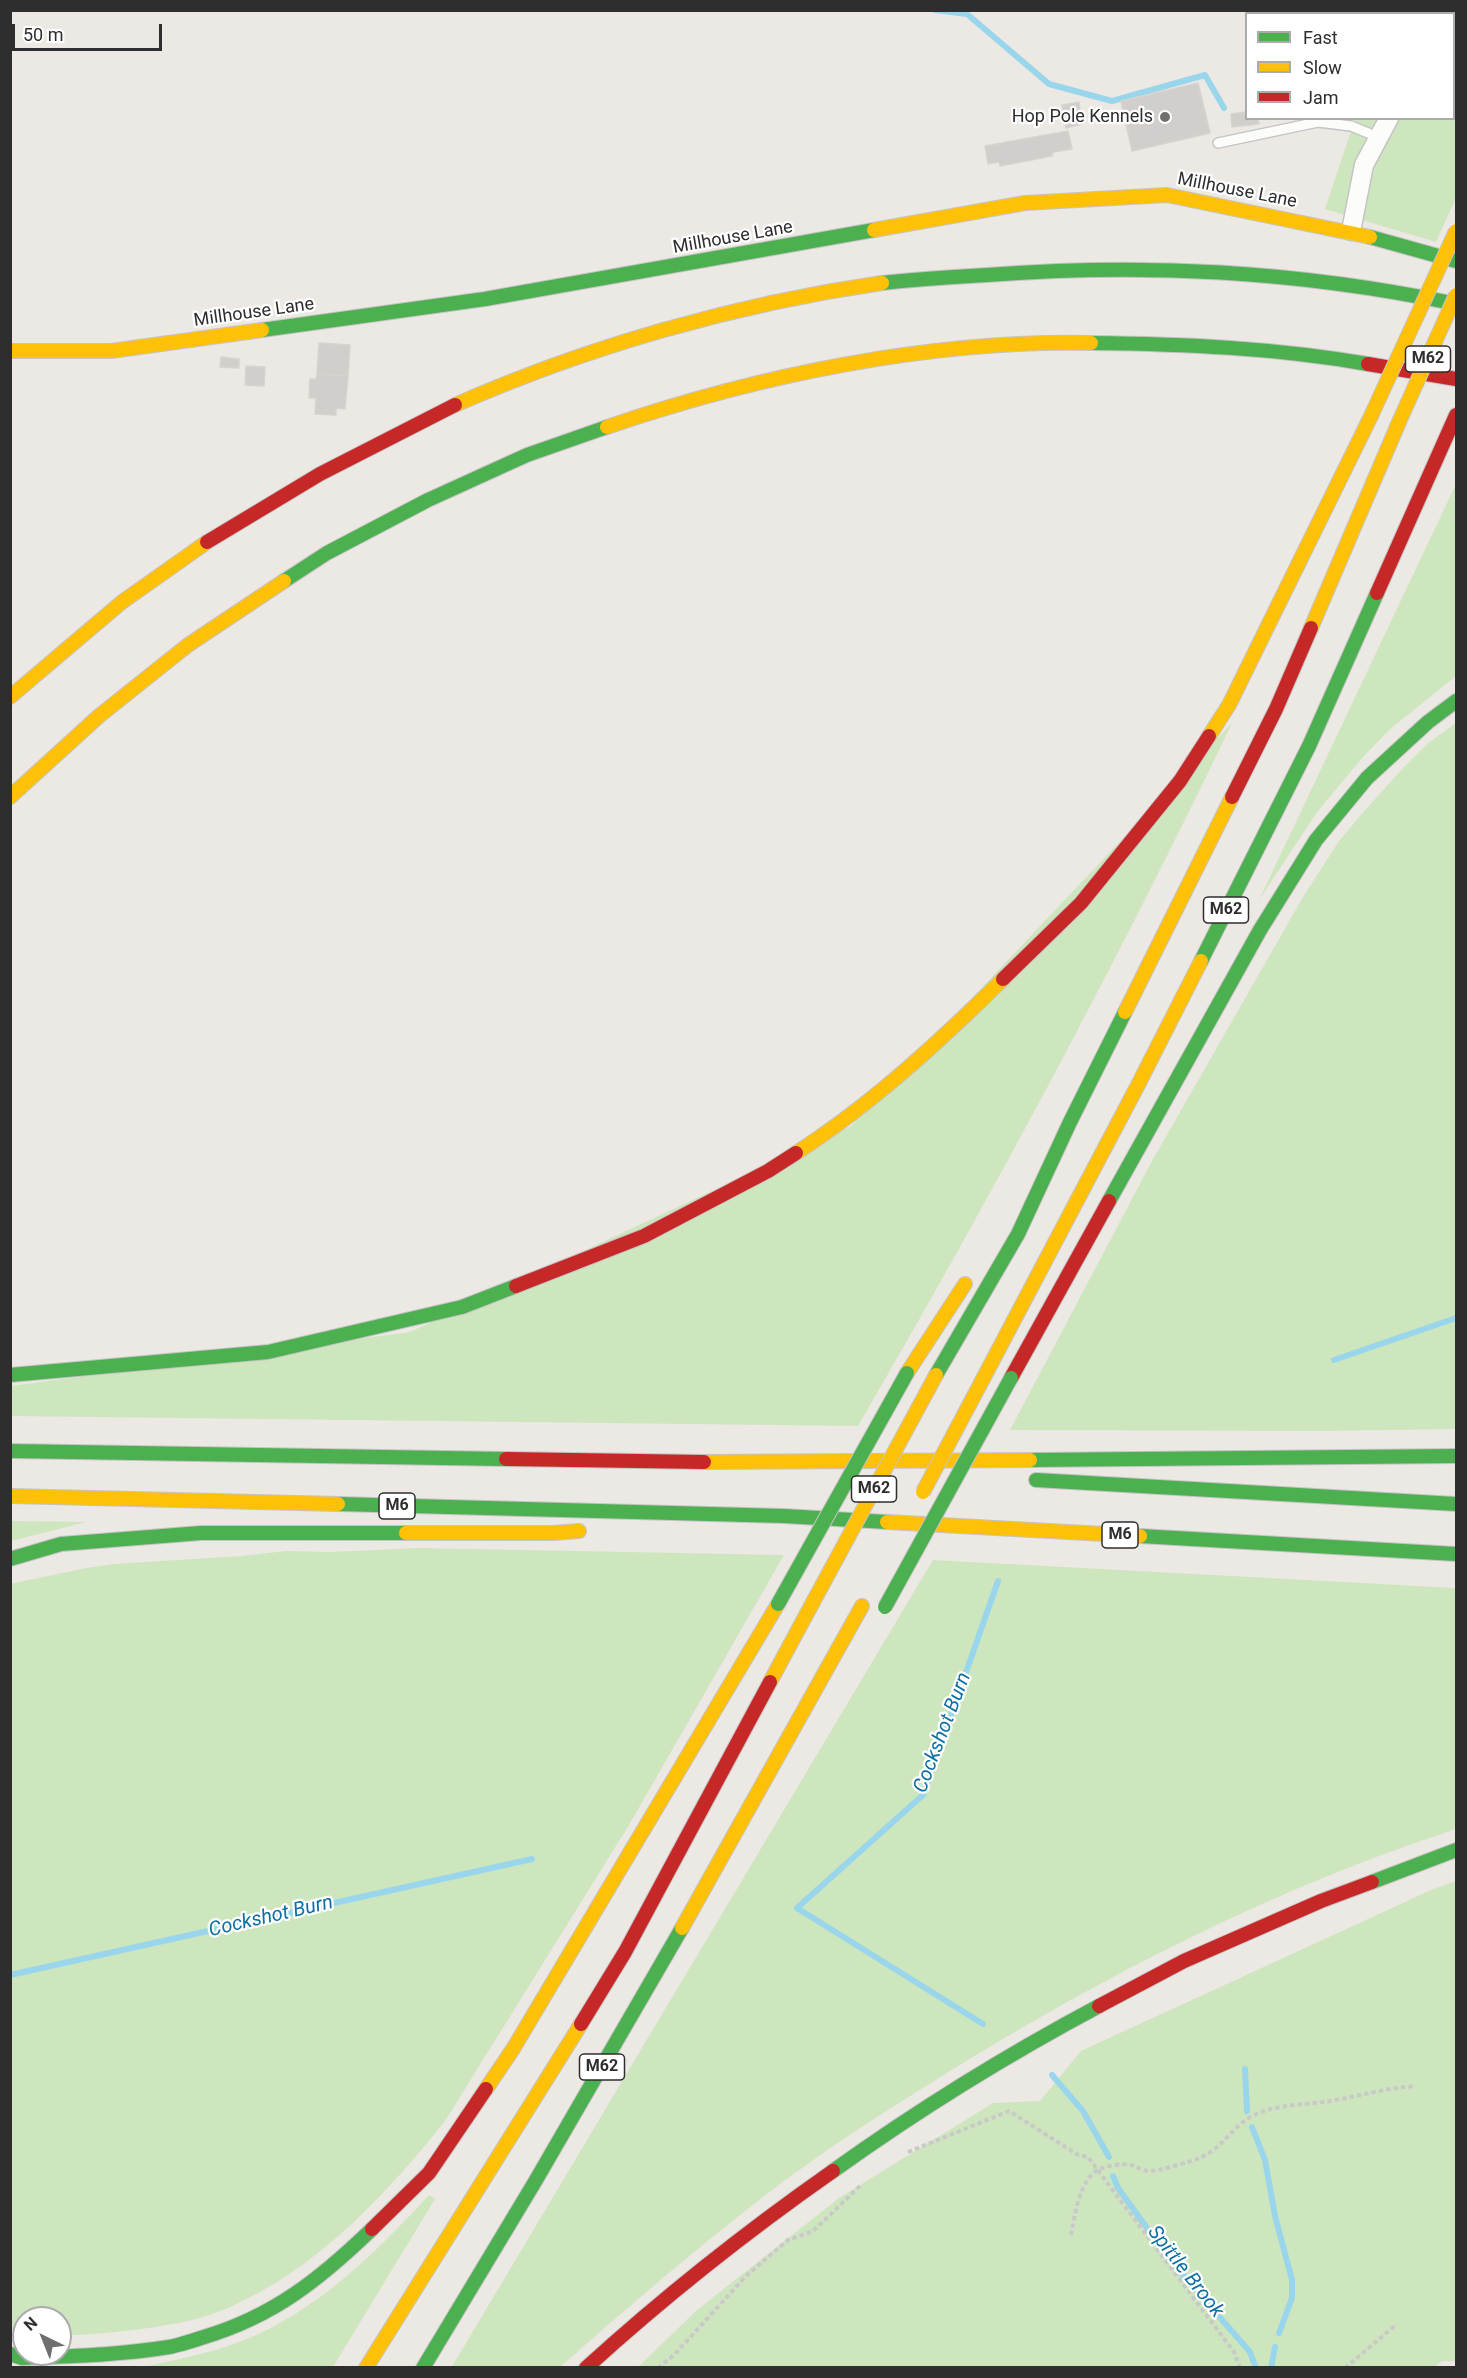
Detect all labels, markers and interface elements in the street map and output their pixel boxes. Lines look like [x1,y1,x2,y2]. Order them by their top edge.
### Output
scale bar [15,12,165,50]
legend [1245,12,1455,120]
text: 50 m [23,24,63,45]
text: Fast [1303,27,1338,48]
text: Slow [1303,57,1342,78]
text: Jam [1303,87,1339,108]
place label: Hop Pole Kennels [1012,106,1153,128]
marker: Hop Pole Kennels [1158,110,1172,124]
street label: Millhouse Lane [1175,169,1299,213]
street label: Millhouse Lane [671,217,795,259]
street label: Millhouse Lane [192,294,316,332]
road number: M62 [1406,346,1450,372]
road number: M62 [1204,897,1248,923]
road number: M62 [852,1476,896,1502]
road number: M6 [379,1493,415,1519]
road number: M6 [1102,1522,1138,1548]
water label: Cockshot Burn [909,1670,977,1796]
water label: Cockshot Burn [207,1891,335,1943]
road number: M62 [580,2054,624,2080]
water label: Spittle Brook [1142,2221,1228,2323]
north arrow [12,2306,72,2366]
text: N [20,2313,41,2335]

